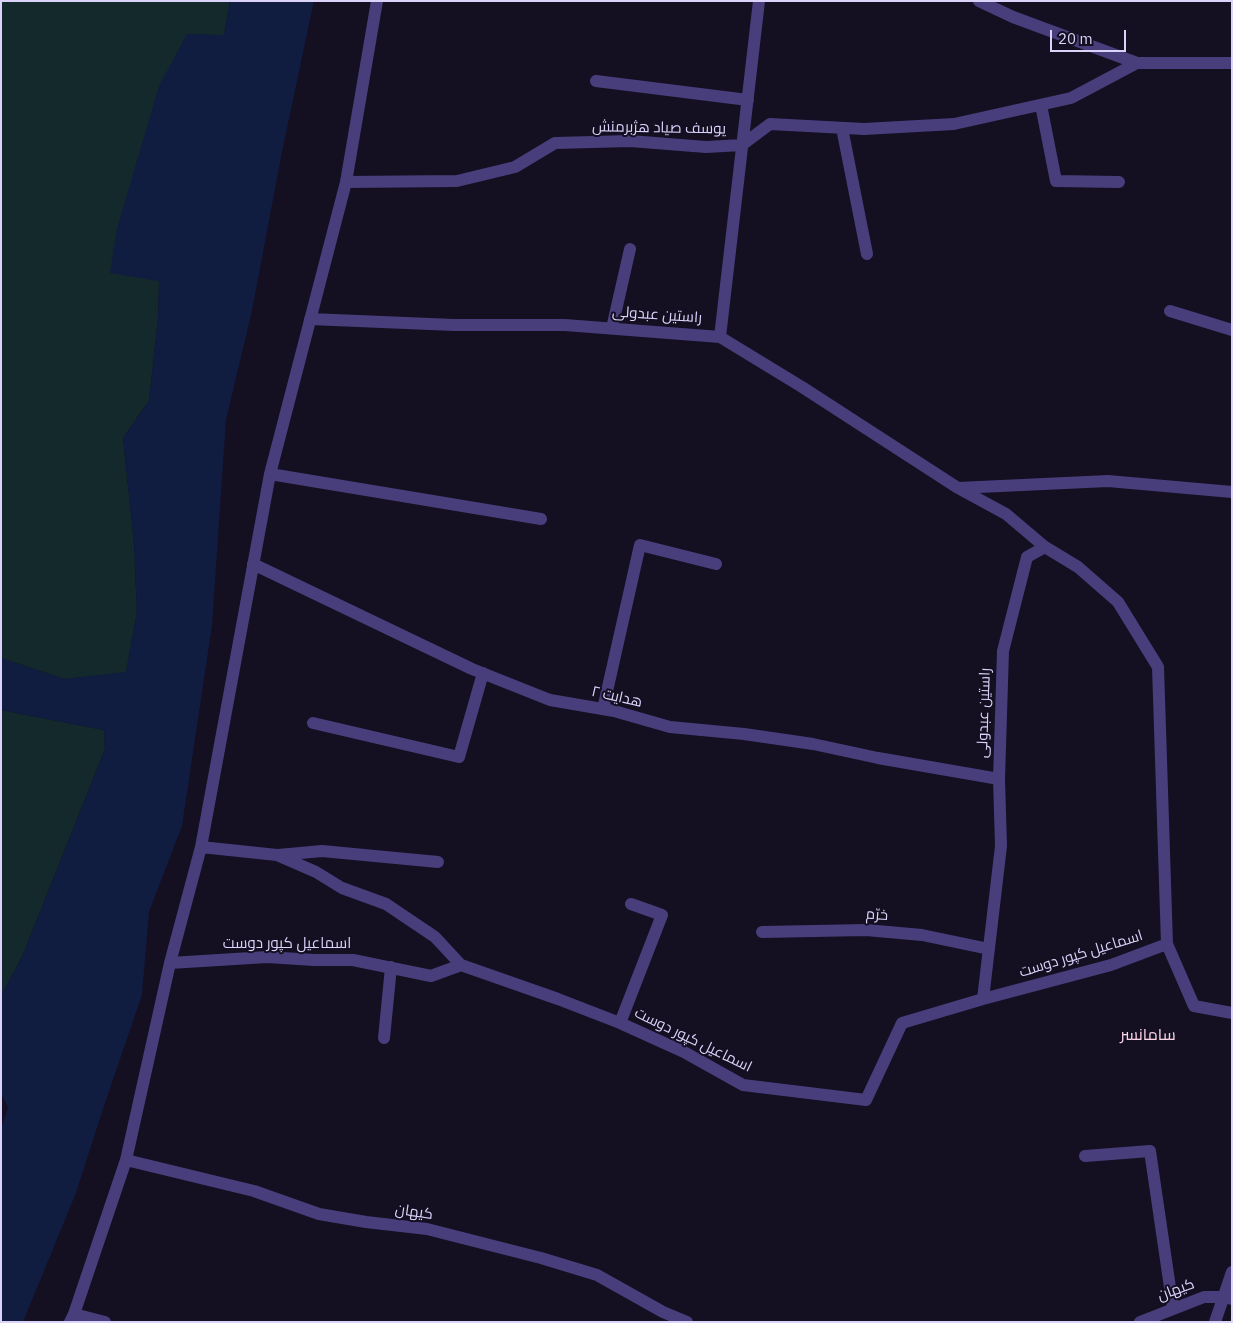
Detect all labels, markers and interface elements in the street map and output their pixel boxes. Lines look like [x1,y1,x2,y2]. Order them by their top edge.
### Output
scale bar [1053,20,1129,52]
text: 20 m [1058,29,1093,48]
street label: یوسف صیاد هژبرمنش [592,118,726,138]
street label: راستین عبدولی [611,303,703,327]
street label: راستین عبدولی [973,668,995,758]
street label: هدایت ۲ [590,682,644,712]
street label: خرّم [865,905,889,925]
street label: اسماعیل کپور دوست [1017,927,1145,981]
street label: اسماعیل کپور دوست [223,935,351,953]
street label: اسماعیل کپور دوست [631,1004,755,1076]
district label: سامانسر [1120,1025,1176,1045]
street label: کیهان [394,1200,434,1224]
street label: کیهان [1155,1275,1197,1305]

